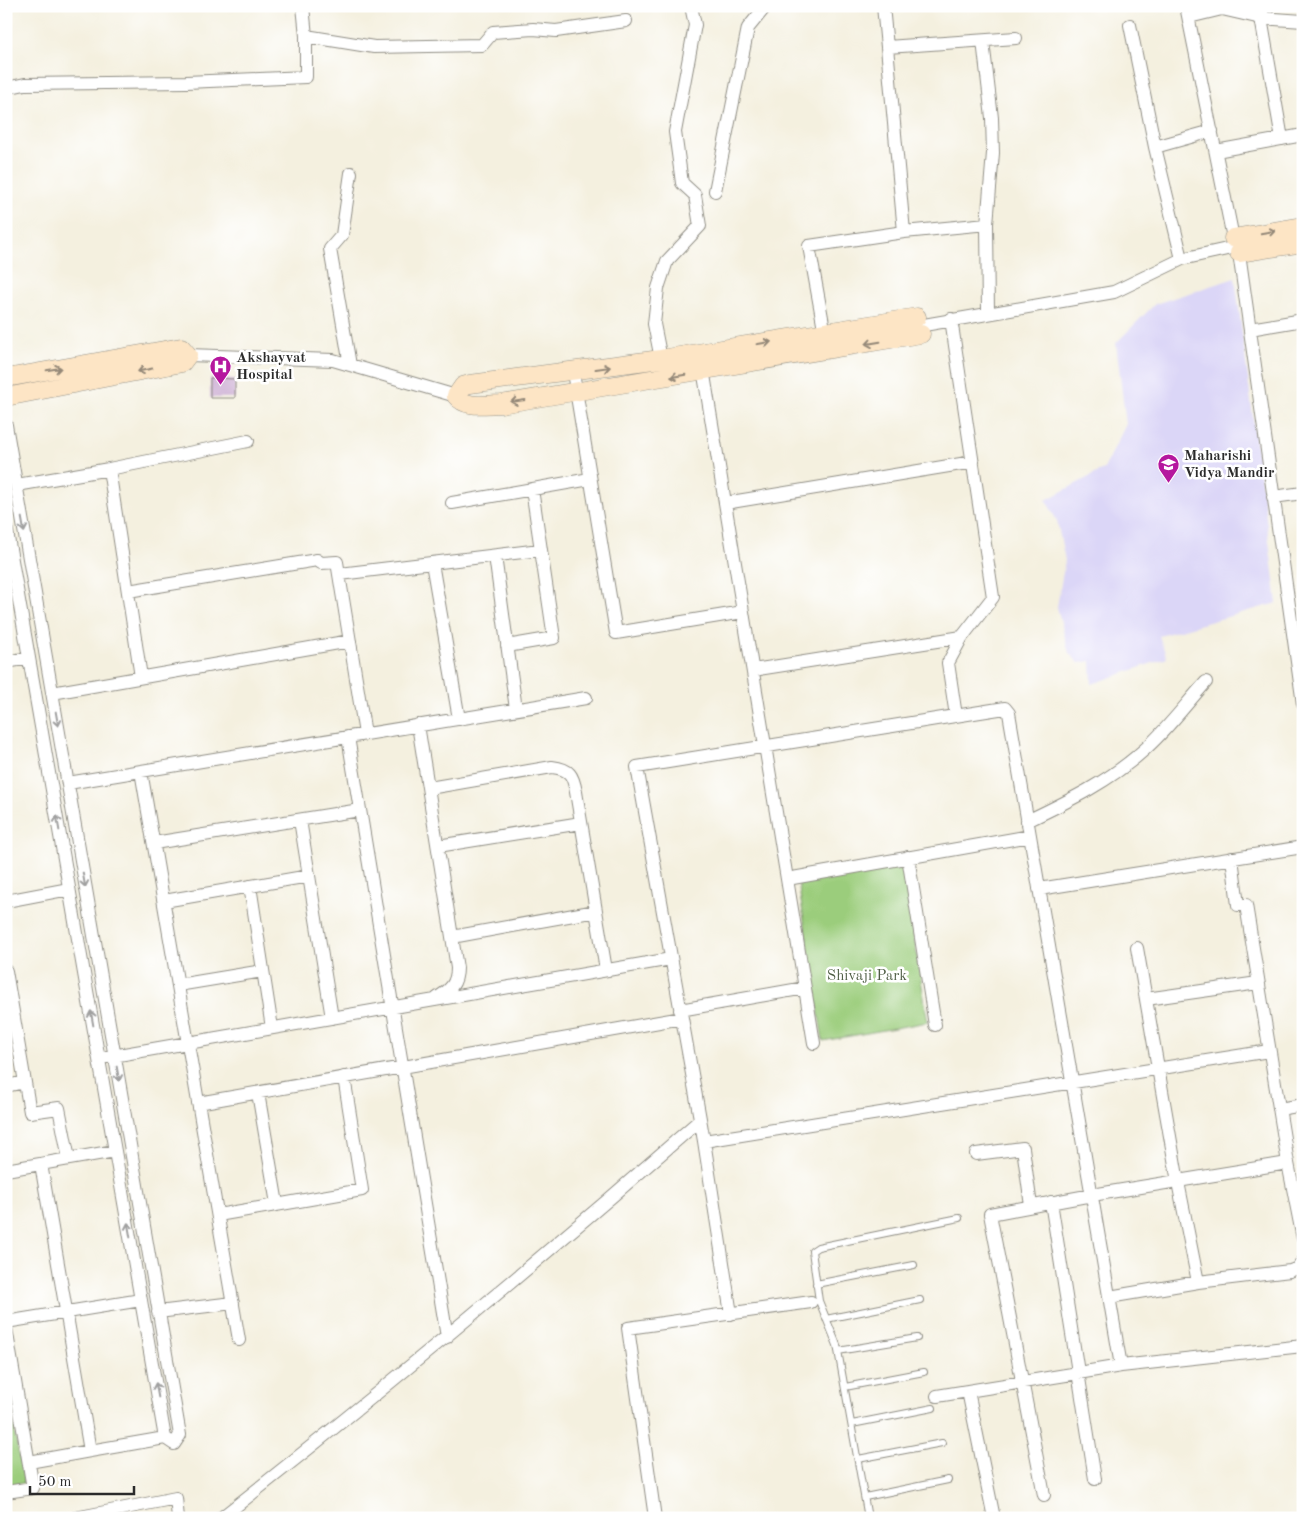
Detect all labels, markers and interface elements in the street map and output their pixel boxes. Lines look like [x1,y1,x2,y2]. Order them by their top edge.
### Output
one-way arrow [1260,227,1276,237]
one-way arrow [755,338,771,348]
one-way arrow [865,338,881,348]
place label: Akshayvat Hospital [236,351,307,383]
hospital icon: Akshayvat Hospital [208,355,232,386]
one-way arrow [595,362,611,372]
one-way arrow [46,364,62,374]
one-way arrow [137,366,153,376]
one-way arrow [671,371,687,381]
one-way arrow [510,397,526,407]
place label: Maharishi Vidya Mandir [1184,449,1275,481]
school or university icon: Maharishi Vidya Mandir [1156,453,1180,484]
one-way arrow [19,516,29,532]
one-way arrow [52,711,62,727]
one-way arrow [53,816,63,832]
one-way arrow [80,871,90,887]
park label: Shivaji Park [827,969,907,984]
one-way arrow [87,1010,97,1026]
one-way arrow [113,1066,123,1082]
one-way arrow [123,1222,133,1238]
one-way arrow [151,1382,161,1398]
scale bar [30,1464,134,1496]
text: 50 m [38,1475,72,1490]

